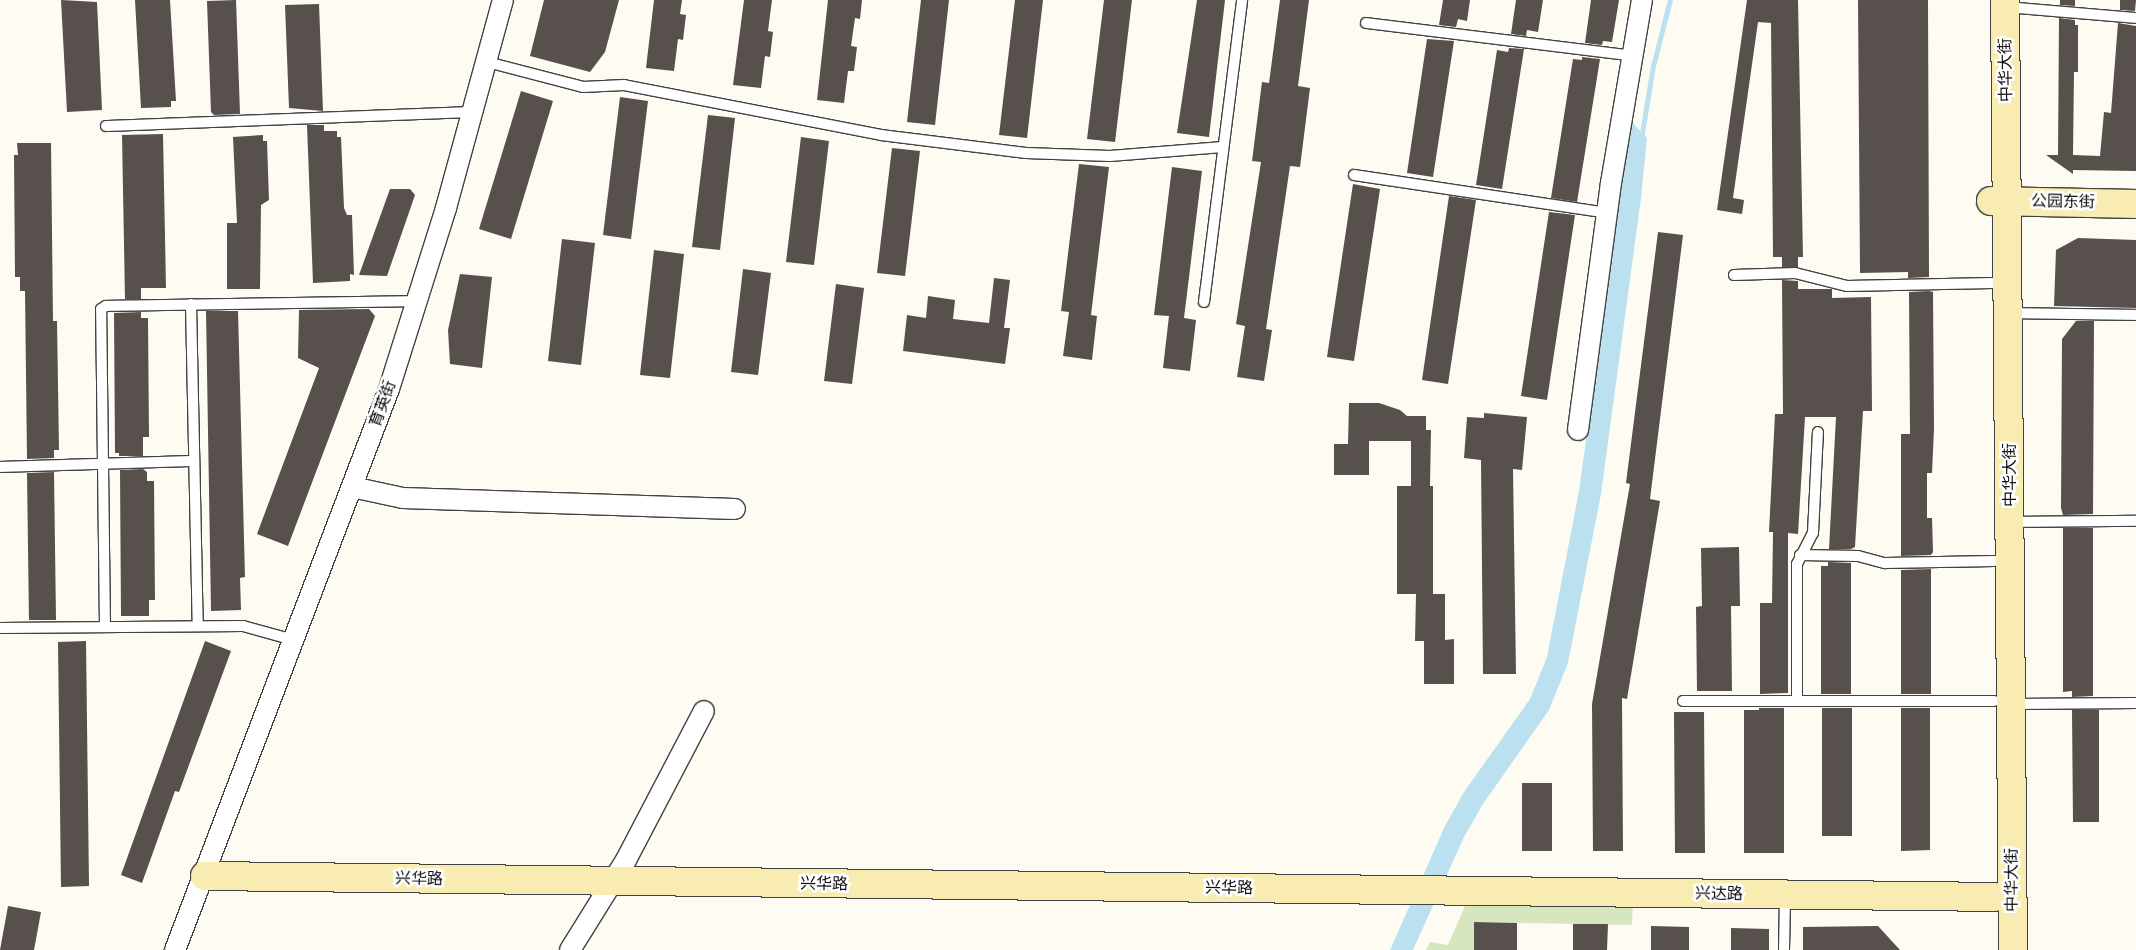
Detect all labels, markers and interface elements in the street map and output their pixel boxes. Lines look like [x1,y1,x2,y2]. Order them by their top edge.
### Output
street label: 中华大街 [1996,38,2016,102]
street label: 公园东街 [2031,192,2095,212]
street label: 育英街 [366,378,400,430]
street label: 中华大街 [2000,443,2020,507]
street label: 中华大街 [2002,848,2022,912]
street label: 兴华路 [395,869,443,889]
street label: 兴华路 [800,874,848,894]
street label: 兴华路 [1205,878,1253,898]
street label: 兴达路 [1695,884,1743,904]

